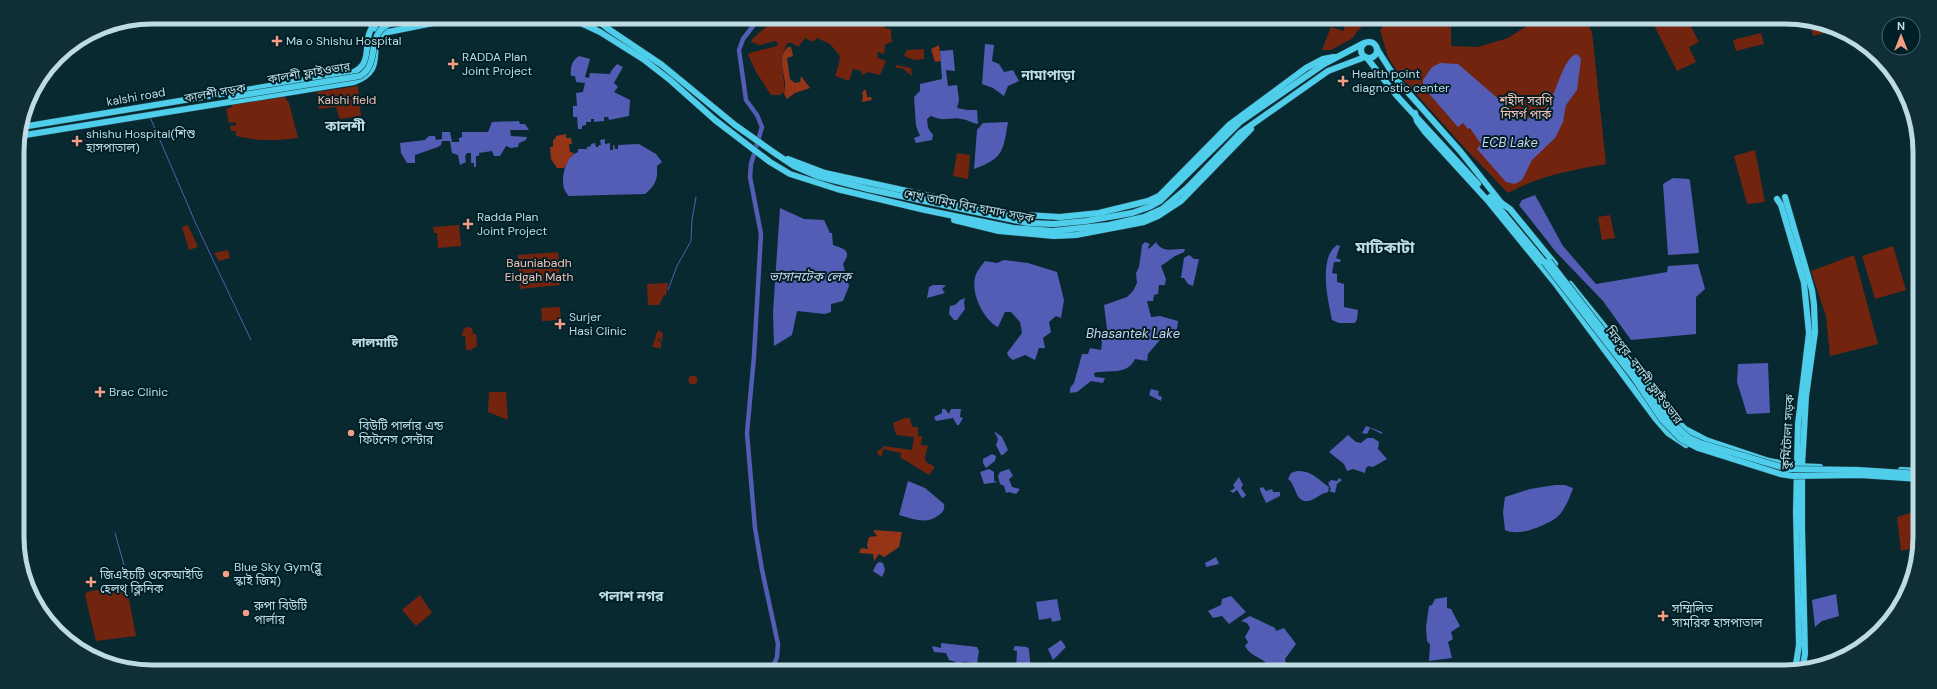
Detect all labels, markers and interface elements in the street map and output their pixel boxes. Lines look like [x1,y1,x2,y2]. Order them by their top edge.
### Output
north arrow [1881,16,1921,56]
text: N [1897,19,1905,33]
place label: Ma o Shishu Hospital [286,33,401,49]
marker: Ma o Shishu Hospital [271,35,283,47]
place label: RADDA Plan Joint Project [462,49,533,79]
street label: কালশী ফ্লাইওভার [266,58,352,88]
marker: RADDA Plan Joint Project [447,58,459,70]
district label: নামাপাড়া [1020,66,1076,84]
place label: Health point diagnostic center [1352,66,1450,96]
marker: Health point diagnostic center [1337,75,1349,87]
street label: কালশী সড়ক [182,80,247,106]
street label: kalshi road [105,84,167,110]
park label: Kalshi field [318,92,376,108]
park label: শহীদ সরণি নিসর্গ পার্ক [1499,93,1553,123]
district label: কালশী [324,117,366,135]
place label: shishu Hospital(শিশু হাসপাতাল) [85,126,195,156]
water label: ECB Lake [1482,134,1538,151]
marker: shishu Hospital(শিশু হাসপাতাল) [71,135,83,147]
street label: শেখ তামিম বিন হামাদ সড়ক [903,186,1036,227]
place label: Radda Plan Joint Project [477,209,548,239]
marker: Radda Plan Joint Project [462,218,474,230]
district label: মাটিকাটা [1355,237,1415,258]
park label: Bauniabadh Eidgah Math [505,255,573,285]
water label: ভাসানটেক লেক [769,268,854,285]
place label: Surjer Hasi Clinic [569,309,627,339]
marker: Surjer Hasi Clinic [554,318,566,330]
street label: মিরপুর-বনানী ফ্লাইওভার [1601,322,1687,428]
water label: Bhasantek Lake [1086,325,1180,342]
district label: লালমাটি [351,334,399,351]
place label: Brac Clinic [109,384,168,400]
marker: Brac Clinic [94,386,106,398]
street label: কুর্মিটোলা সড়ক [1778,394,1798,471]
place label: বিউটি পার্লার এন্ড ফিটনেস সেন্টার [358,418,444,448]
marker: বিউটি পার্লার এন্ড ফিটনেস সেন্টার [346,428,356,438]
place label: Blue Sky Gym(ব্লু স্কাই জিম) [233,559,324,589]
place label: জিএইচটি ওকেআইডি হেলথ্ ক্লিনিক [99,567,204,597]
marker: Blue Sky Gym(ব্লু স্কাই জিম) [221,569,231,579]
marker: জিএইচটি ওকেআইডি হেলথ্ ক্লিনিক [85,576,97,588]
district label: পলাশ নগর [599,587,664,605]
place label: রুপা বিউটি পার্লার [253,598,308,628]
place label: সম্মিলিত সামরিক হাসপাতাল [1671,601,1763,631]
marker: রুপা বিউটি পার্লার [241,608,251,618]
marker: সম্মিলিত সামরিক হাসপাতাল [1657,610,1669,622]

